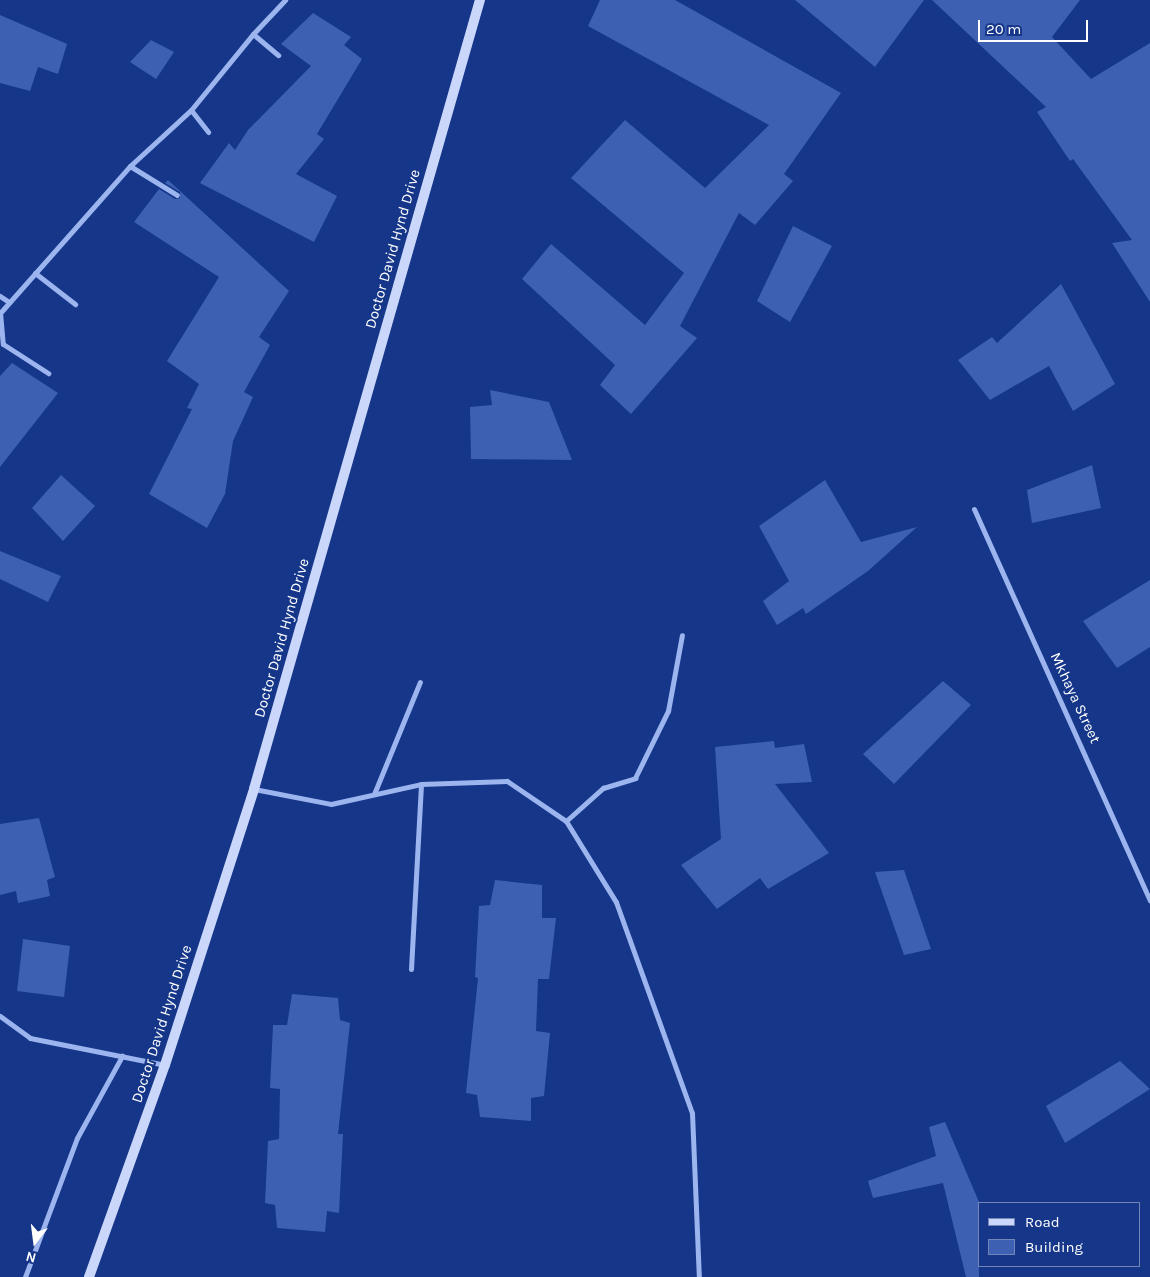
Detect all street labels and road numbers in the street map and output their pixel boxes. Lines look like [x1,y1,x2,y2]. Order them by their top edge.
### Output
street label: Doctor David Hynd Drive [362,167,424,331]
street label: Doctor David Hynd Drive [251,556,313,720]
street label: Mkhaya Street [1046,650,1104,746]
street label: Doctor David Hynd Drive [128,943,196,1105]

